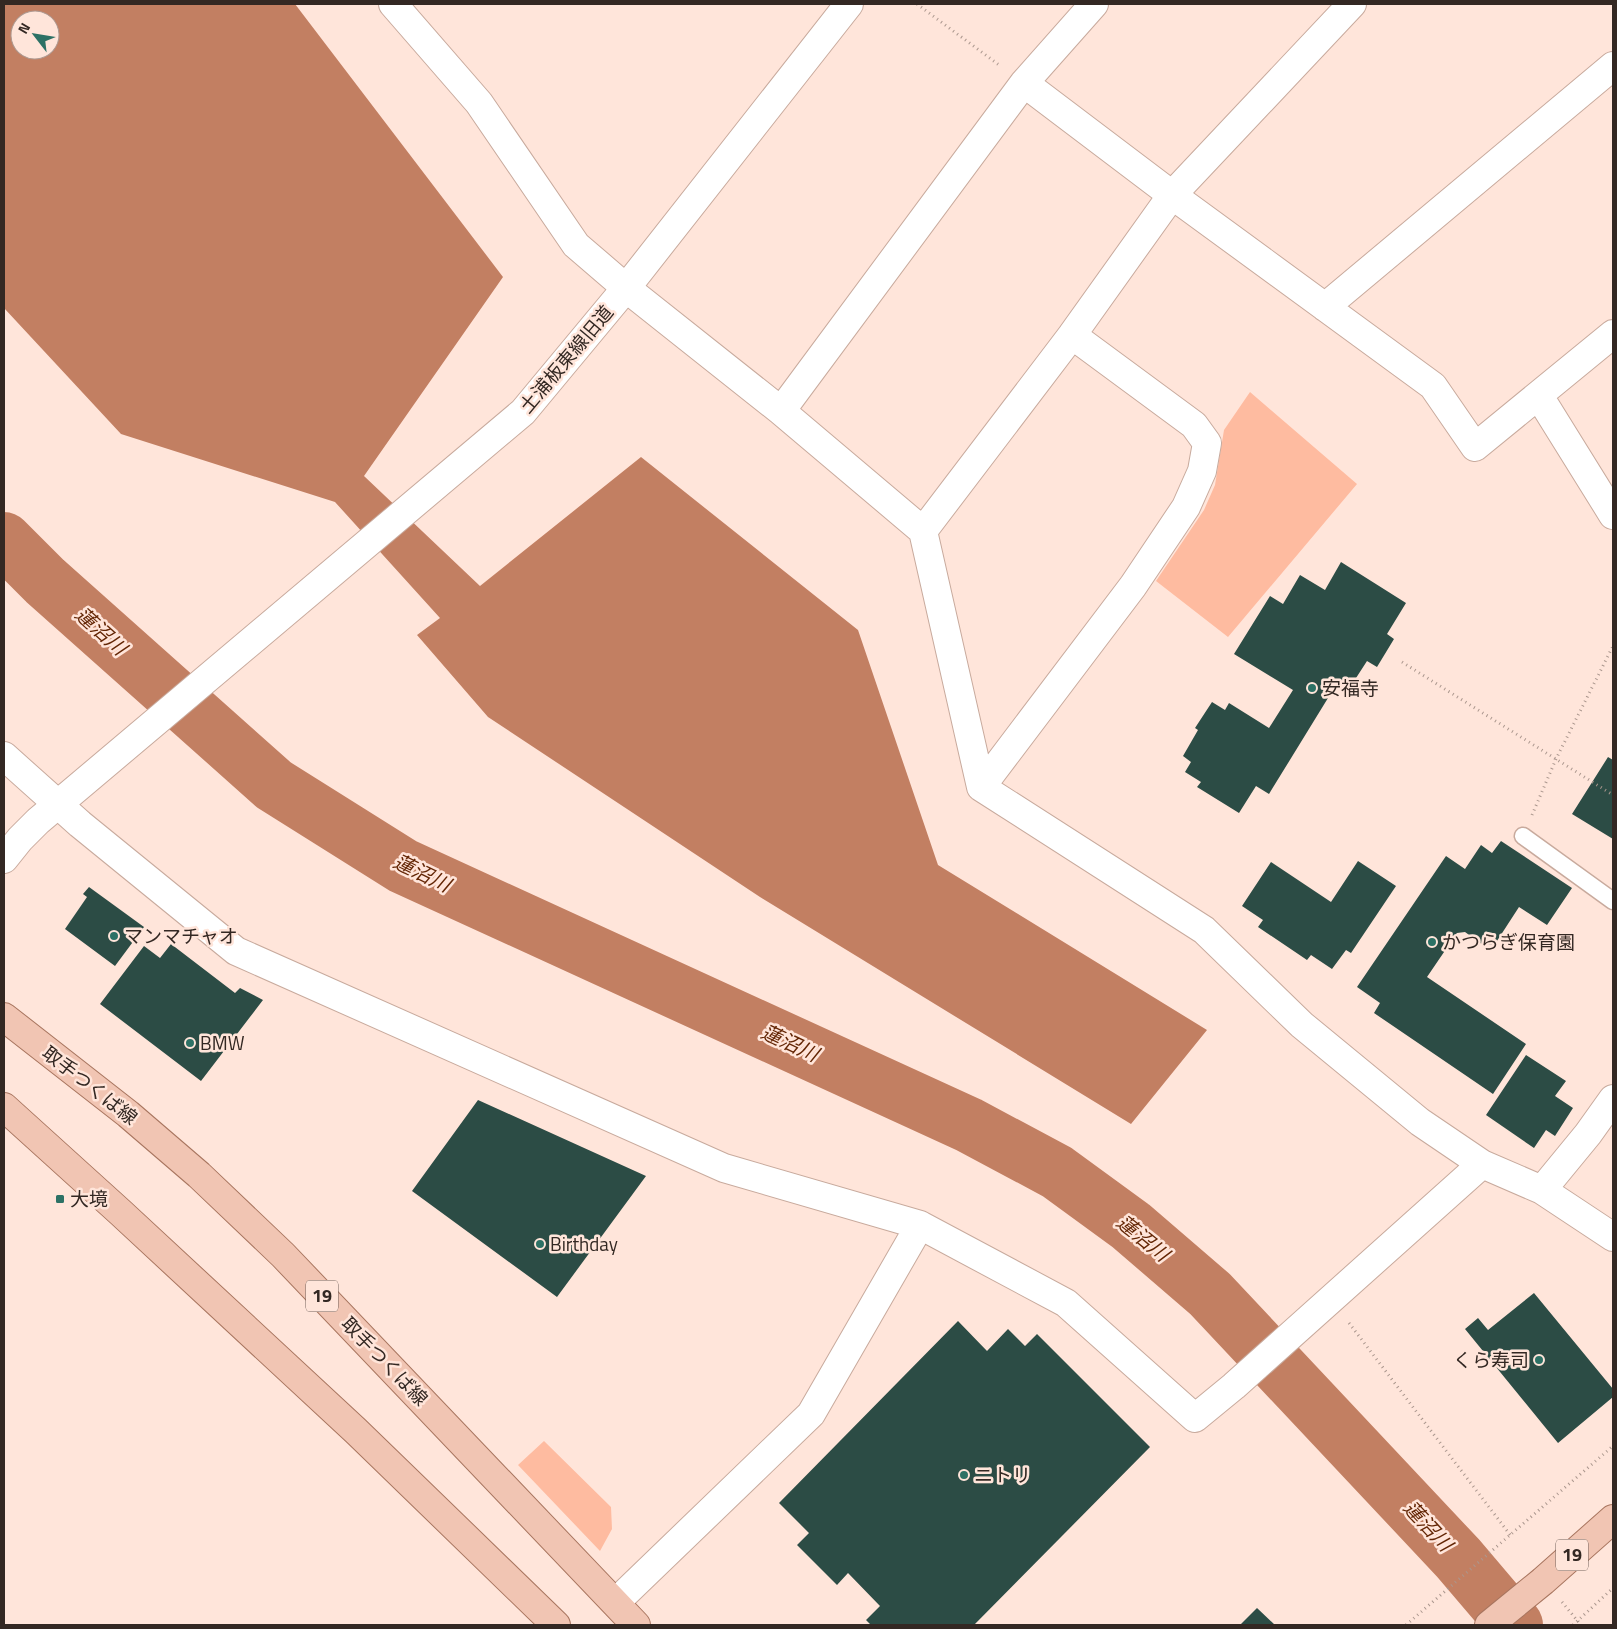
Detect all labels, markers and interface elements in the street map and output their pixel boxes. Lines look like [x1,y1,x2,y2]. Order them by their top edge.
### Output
north arrow [10,10,60,60]
text: N [12,18,35,38]
street label: 土浦板東線旧道 [512,298,619,419]
water label: 蓮沼川 [69,599,135,664]
place label: 安福寺 [1322,673,1379,702]
marker: 安福寺 [1306,682,1318,694]
water label: 蓮沼川 [388,845,458,901]
place label: マンマチャオ [124,921,238,950]
place label: かつらぎ保育園 [1442,927,1575,956]
marker: マンマチャオ [108,930,120,942]
marker: かつらぎ保育園 [1426,936,1438,948]
water label: 蓮沼川 [756,1016,826,1070]
place label: BMW [200,1028,245,1057]
marker: BMW [184,1037,196,1049]
street label: 取手つくば線 [36,1038,144,1131]
place label: 大境 [70,1184,108,1213]
marker: 大境 [54,1193,66,1205]
water label: 蓮沼川 [1110,1207,1178,1270]
place label: Birthday [550,1229,618,1258]
marker: Birthday [534,1238,546,1250]
road number: 19 [306,1280,338,1312]
street label: 取手つくば線 [335,1310,435,1412]
place label: くら寿司 [1453,1345,1529,1374]
marker: くら寿司 [1533,1354,1545,1366]
place label: ニトリ [974,1460,1031,1489]
marker: ニトリ [958,1469,970,1481]
water label: 蓮沼川 [1397,1493,1462,1560]
road number: 19 [1556,1540,1588,1570]

